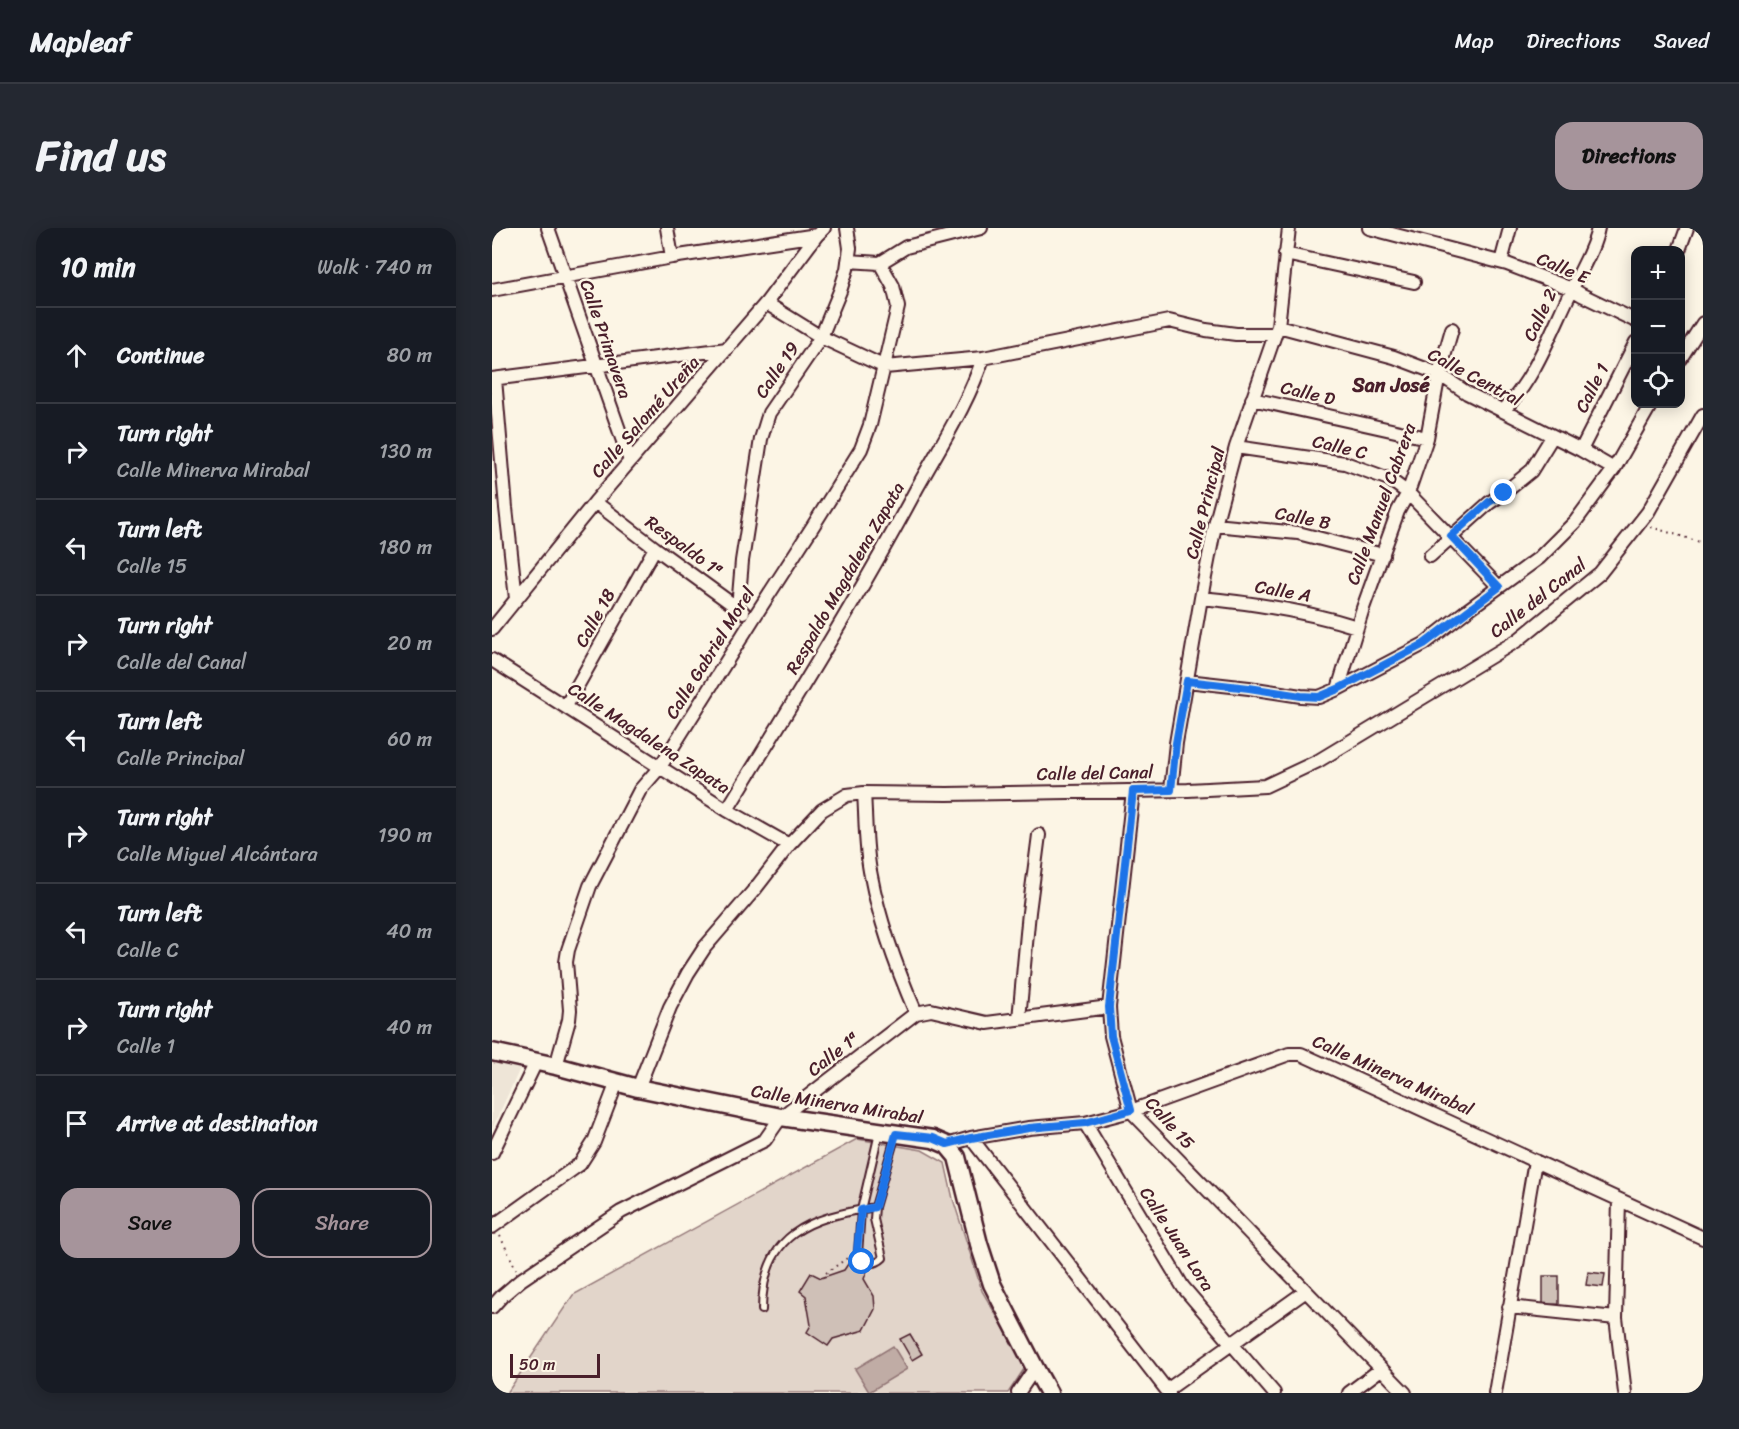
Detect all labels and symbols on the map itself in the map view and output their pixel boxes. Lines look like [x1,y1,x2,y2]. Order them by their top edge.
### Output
street label: Calle E [1532,243,1595,294]
street label: Calle Primavera [571,275,641,403]
street label: Calle 2 [1514,283,1566,347]
street label: Calle 19 [746,335,808,405]
street label: Calle Central [1422,339,1529,416]
street label: Calle Salomé Ureña [582,348,708,486]
street label: Calle 1 [1566,357,1618,419]
district label: San José [1351,368,1431,403]
street label: Calle D [1277,371,1339,415]
street label: Calle Manuel Cabrera [1337,418,1425,589]
street label: Calle C [1309,425,1371,469]
street label: Calle Principal [1176,443,1235,563]
street label: Respaldo Magdalena Zapata [777,476,913,680]
route end [1490,479,1516,505]
street label: Calle B [1272,497,1334,539]
street label: Respaldo 1ª [638,507,730,585]
street label: Calle del Canal [1482,549,1594,646]
street label: Calle A [1253,570,1313,612]
street label: Calle Gabriel Morel [656,580,764,726]
street label: Calle 18 [566,583,624,653]
street label: Calle Magdalena Zapata [561,673,737,803]
street label: Calle del Canal [1036,756,1154,790]
street label: Calle 1ª [800,1023,866,1085]
street label: Calle Minerva Mirabal [1307,1025,1480,1125]
street label: Calle Minerva Mirabal [749,1075,926,1134]
street label: Calle 15 [1137,1089,1203,1157]
street label: Calle Juan Lora [1131,1180,1223,1298]
route start [848,1248,874,1274]
scale bar [510,1351,600,1378]

